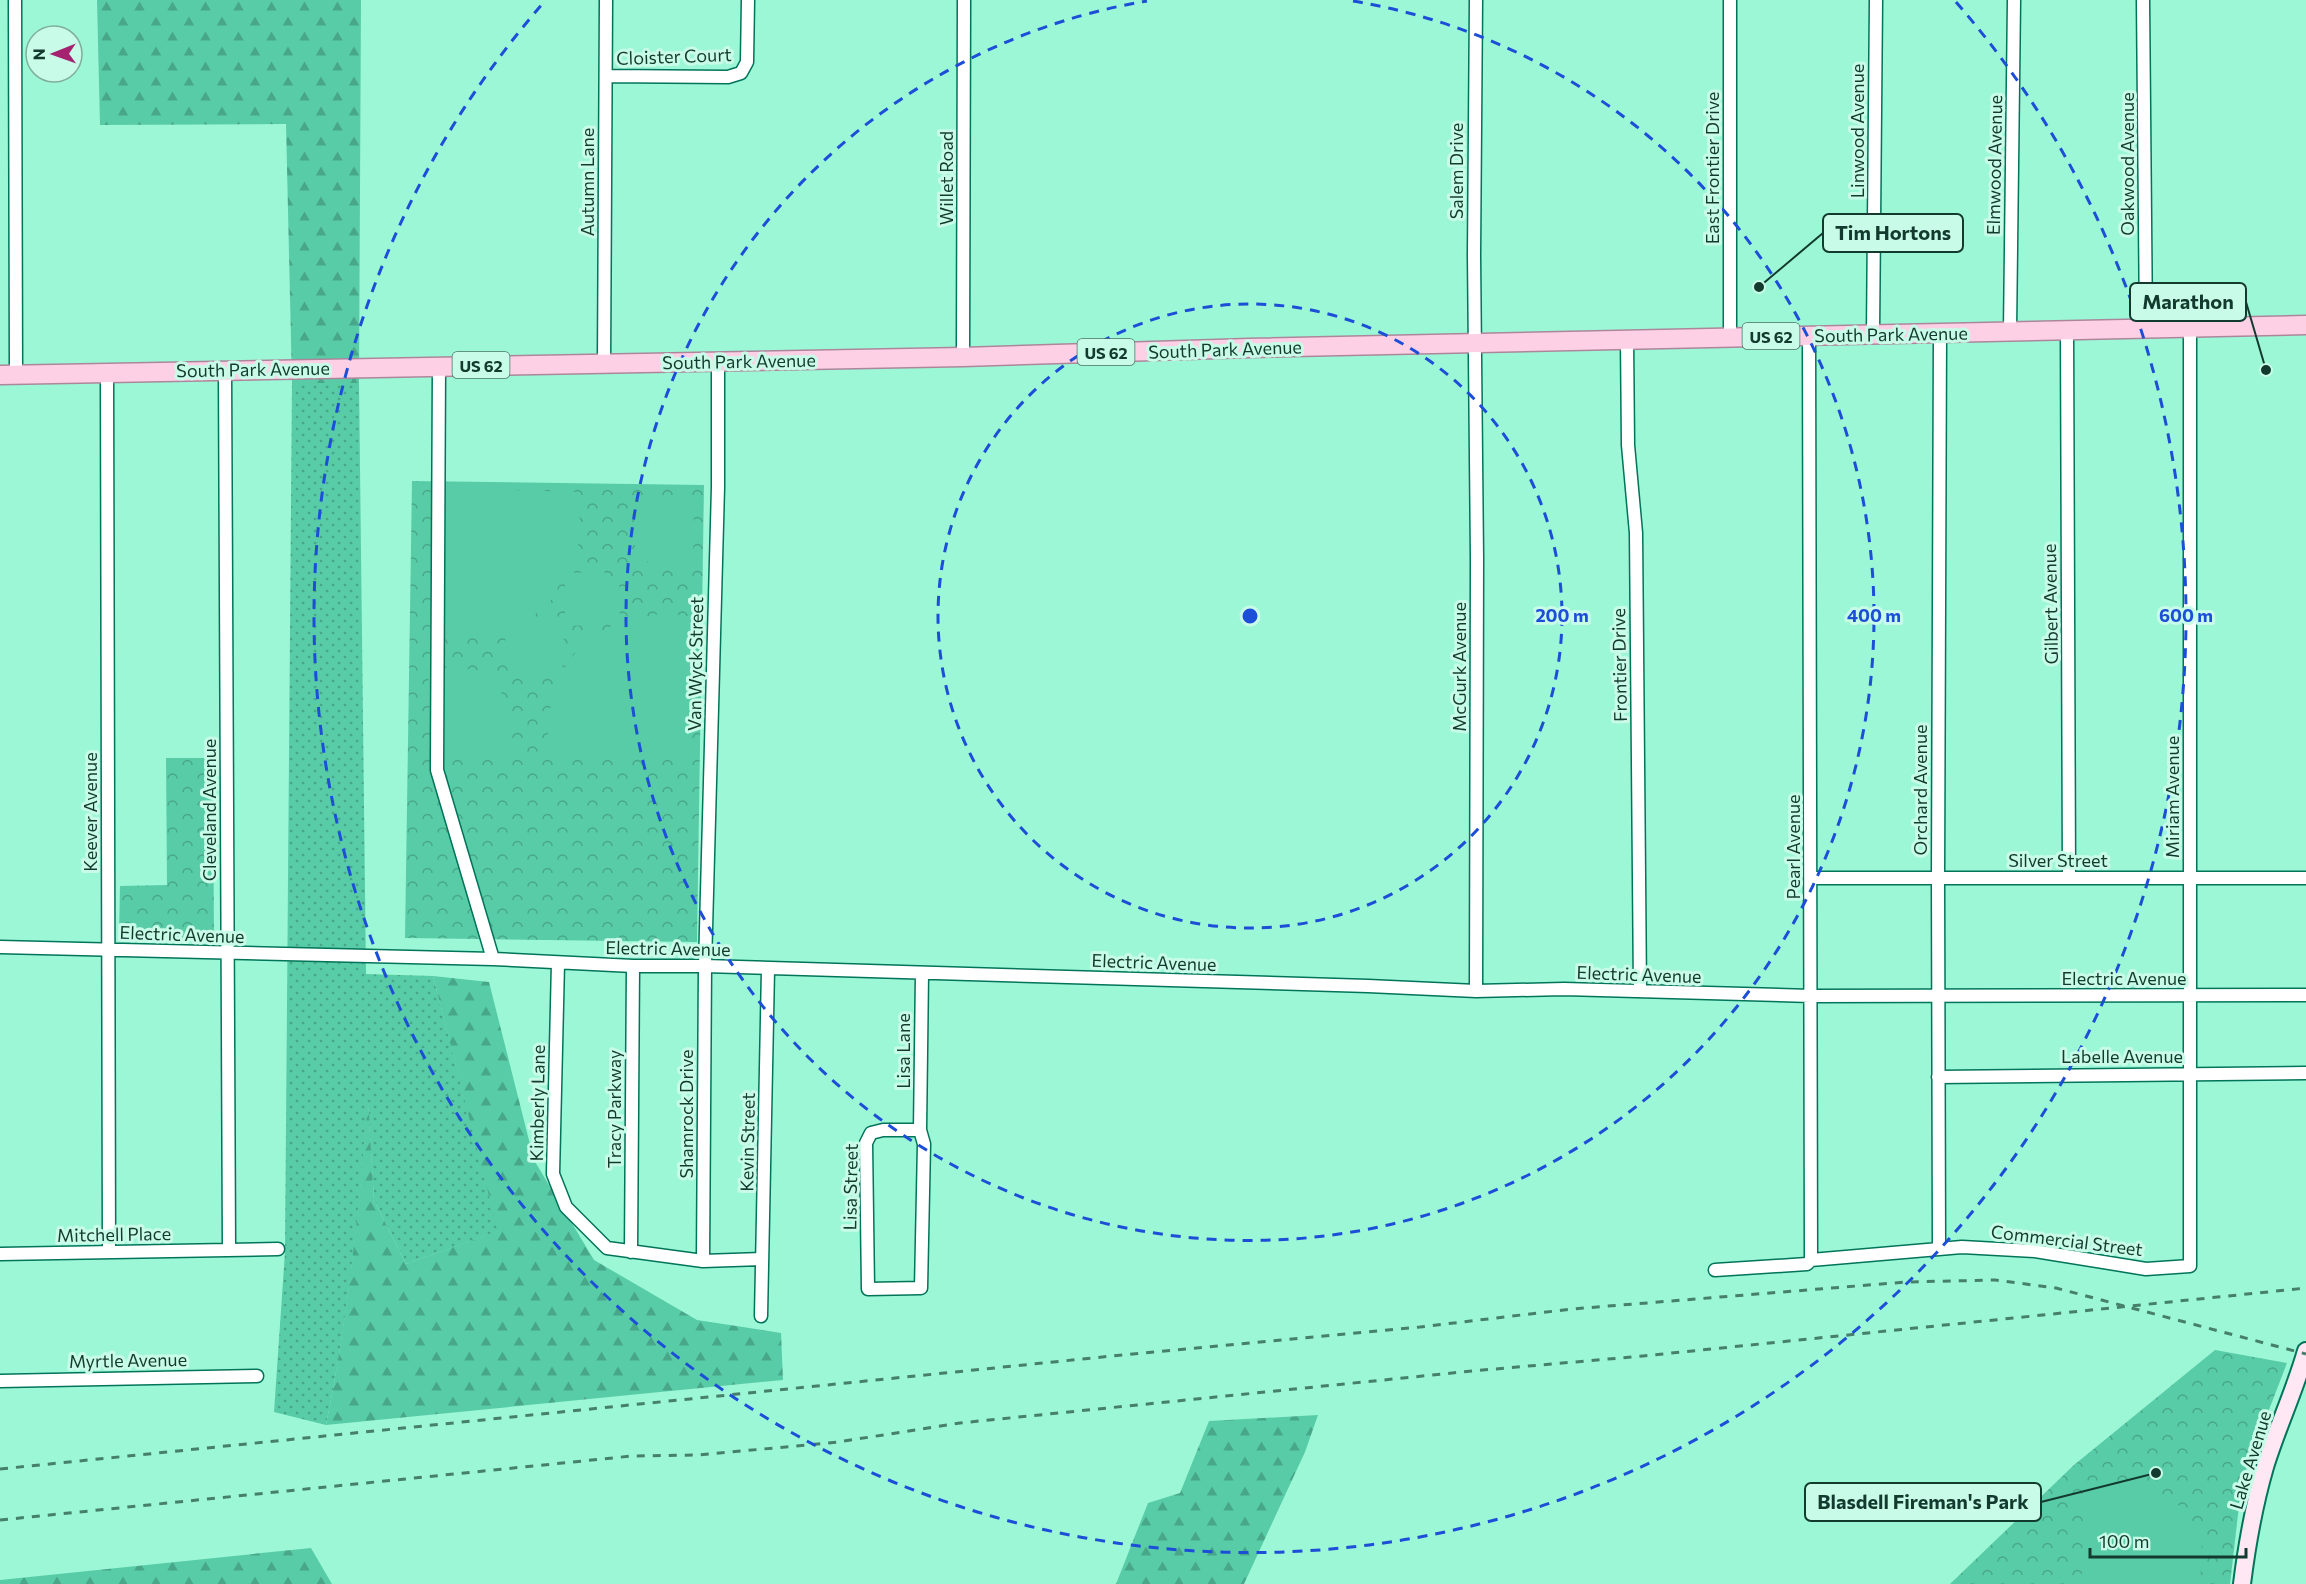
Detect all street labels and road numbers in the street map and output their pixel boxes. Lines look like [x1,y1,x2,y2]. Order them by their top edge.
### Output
street label: Cloister Court [616,43,732,69]
street label: Linwood Avenue [1846,64,1868,198]
street label: East Frontier Drive [1701,92,1723,244]
street label: Oakwood Avenue [2116,92,2138,236]
street label: Elmwood Avenue [1982,95,2006,235]
street label: Salem Drive [1445,123,1467,219]
street label: Autumn Lane [576,128,598,236]
street label: Willet Road [935,131,957,225]
street label: South Park Avenue [1814,322,1968,346]
road number: US 62 [1742,323,1800,349]
street label: South Park Avenue [1148,335,1302,363]
road number: US 62 [1078,339,1134,365]
street label: South Park Avenue [662,349,816,373]
road number: US 62 [452,352,510,378]
street label: South Park Avenue [176,357,330,381]
street label: Gilbert Avenue [2038,544,2062,664]
street label: Van Wyck Street [683,597,707,731]
street label: McGurk Avenue [1448,602,1470,732]
street label: Frontier Drive [1607,608,1631,722]
street label: Orchard Avenue [1909,725,1931,855]
street label: Miriam Avenue [2161,736,2183,858]
street label: Cleveland Avenue [198,739,220,881]
street label: Keever Avenue [79,752,101,872]
street label: Pearl Avenue [1782,794,1804,900]
street label: Silver Street [2008,849,2108,871]
street label: Electric Avenue [119,921,245,947]
street label: Electric Avenue [605,936,731,960]
street label: Electric Avenue [1091,949,1217,975]
street label: Electric Avenue [1576,961,1702,987]
street label: Electric Avenue [2061,967,2187,989]
street label: Lisa Lane [892,1013,914,1089]
street label: Kimberly Lane [525,1045,549,1161]
street label: Labelle Avenue [2061,1045,2183,1067]
street label: Shamrock Drive [675,1049,697,1179]
street label: Tracy Parkway [603,1050,625,1168]
street label: Kevin Street [735,1092,759,1192]
street label: Lisa Street [838,1143,862,1231]
street label: Commercial Street [1990,1220,2144,1260]
street label: Mitchell Place [57,1222,171,1246]
street label: Myrtle Avenue [69,1348,187,1372]
street label: Lake Avenue [2225,1408,2275,1512]

